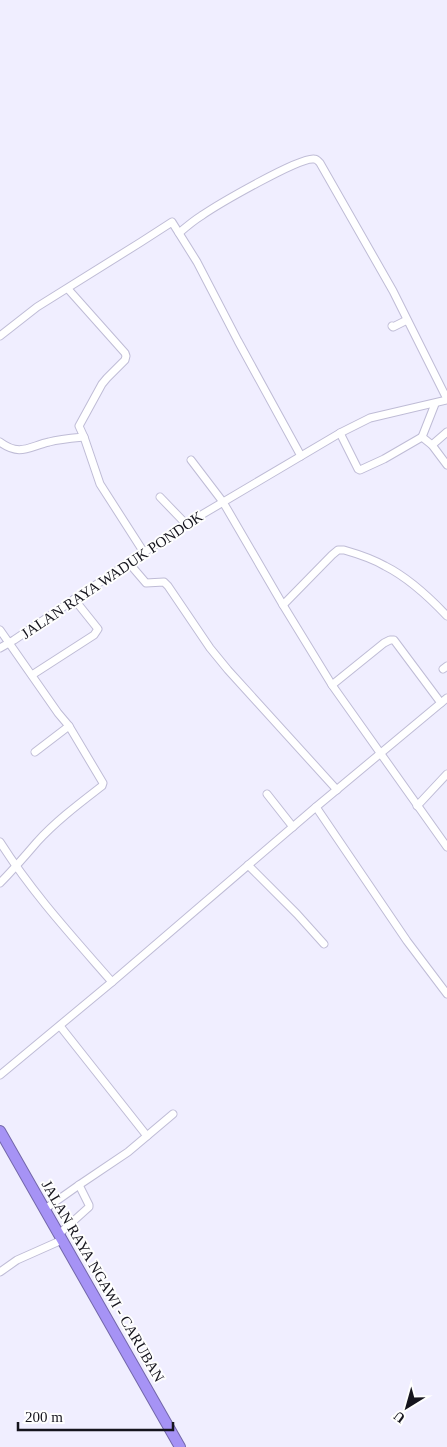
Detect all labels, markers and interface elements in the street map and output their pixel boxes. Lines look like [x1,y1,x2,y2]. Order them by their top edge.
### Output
street label: JALAN RAYA WADUK PONDOK [18,508,206,642]
street label: JALAN RAYA NGAWI - CARUBAN [39,1177,167,1385]
north arrow [382,1382,432,1432]
scale bar [18,1400,172,1432]
text: U [391,1408,408,1426]
text: 200 m [25,1409,63,1425]

